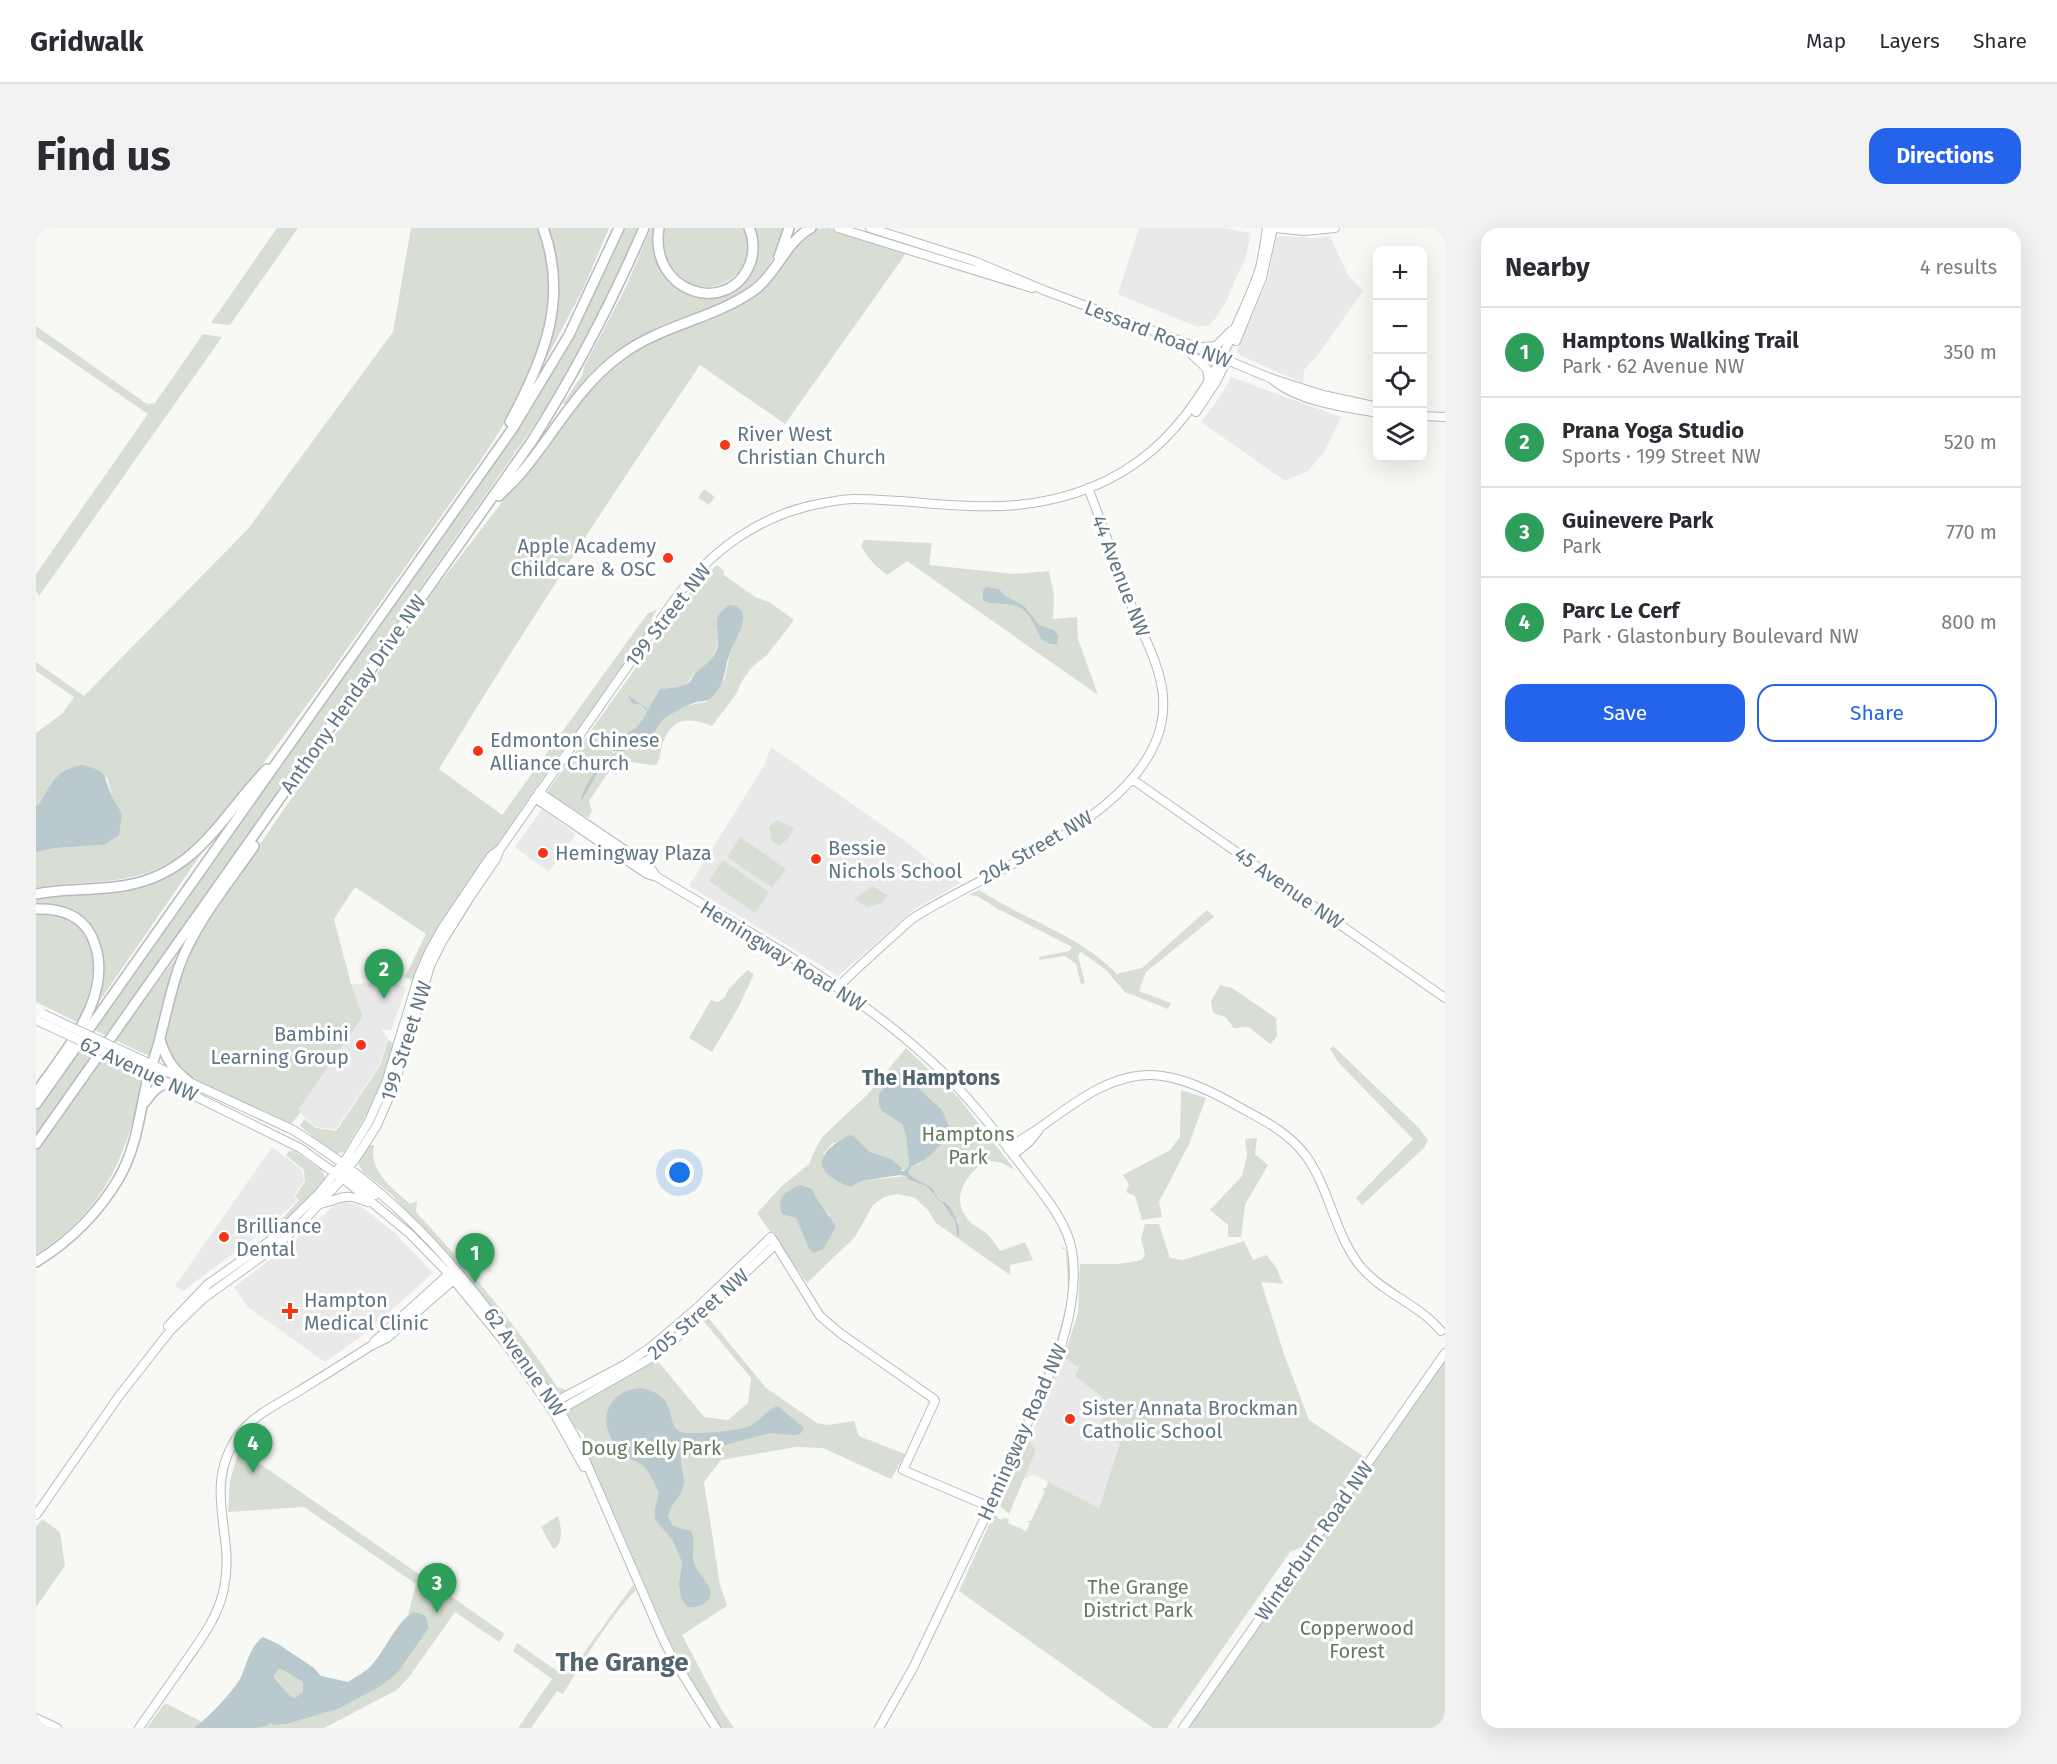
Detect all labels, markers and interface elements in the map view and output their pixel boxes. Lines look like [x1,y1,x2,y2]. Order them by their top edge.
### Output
text: Gridwalk [30,25,143,58]
text: Map [1806,28,1846,54]
text: Layers [1879,28,1940,54]
text: Share [1973,28,2027,54]
button: Directions [1869,128,2021,184]
text: Find us [36,131,171,181]
map controls [1373,246,1427,462]
button: + [1373,246,1427,300]
text: Nearby [1505,252,1590,283]
text: 4 results [1920,255,1997,279]
street label: Lessard Road NW [1081,295,1235,373]
button: − [1373,300,1427,354]
text: Hamptons Walking Trail [1562,327,1799,354]
text: 1 [1520,340,1529,364]
text: 350 m [1943,340,1997,364]
button: locate [1373,354,1427,408]
text: Park · 62 Avenue NW [1562,354,1744,378]
button: layers [1373,408,1427,462]
text: Prana Yoga Studio [1562,417,1744,444]
place label: River West Christian Church [737,422,886,469]
text: 2 [1519,430,1530,454]
text: 520 m [1944,430,1997,454]
marker: River West Christian Church [718,438,732,452]
text: Sports · 199 Street NW [1562,444,1761,468]
text: Guinevere Park [1562,507,1714,534]
street label: 44 Avenue NW [1087,512,1155,641]
text: 3 [1519,520,1530,544]
text: 770 m [1946,520,1997,544]
place label: Apple Academy Childcare & OSC [511,534,656,581]
text: Park [1562,534,1601,558]
marker: Apple Academy Childcare & OSC [661,551,675,565]
street label: 199 Street NW [620,558,716,672]
street label: Anthony Henday Drive NW [275,590,431,798]
text: Parc Le Cerf [1562,597,1679,624]
text: 4 [1519,610,1530,634]
text: 800 m [1941,610,1997,634]
text: Park · Glastonbury Boulevard NW [1562,624,1859,648]
button: Save [1505,684,1745,742]
button: Share [1757,684,1997,742]
place label: Edmonton Chinese Alliance Church [490,728,660,775]
marker: Edmonton Chinese Alliance Church [471,744,485,758]
street label: 204 Street NW [975,805,1097,889]
place label: Bessie Nichols School [828,836,962,883]
place label: Hemingway Plaza [555,841,712,865]
street label: 45 Avenue NW [1230,842,1349,935]
marker: Hemingway Plaza [536,846,550,860]
marker: Bessie Nichols School [809,852,823,866]
street label: Hemingway Road NW [696,895,871,1017]
pin: 2 [364,950,404,999]
street label: 199 Street NW [375,978,437,1104]
place label: Bambini Learning Group [211,1022,349,1069]
street label: 62 Avenue NW [76,1031,202,1107]
marker: Bambini Learning Group [354,1038,368,1052]
district label: The Hamptons [862,1065,1000,1091]
park label: Hamptons Park [921,1122,1015,1169]
your location [665,1158,694,1187]
place label: Brilliance Dental [236,1214,322,1261]
marker: Brilliance Dental [217,1230,231,1244]
pin: 1 [456,1234,494,1283]
street label: 205 Street NW [643,1263,754,1364]
place label: Hampton Medical Clinic [304,1288,429,1335]
marker: Hampton Medical Clinic [281,1302,299,1320]
street label: 62 Avenue NW [479,1303,572,1421]
street label: Hemingway Road NW [972,1340,1072,1524]
place label: Sister Annata Brockman Catholic School [1082,1396,1298,1443]
marker: Sister Annata Brockman Catholic School [1063,1412,1077,1426]
pin: 4 [234,1424,272,1473]
park label: Doug Kelly Park [581,1436,722,1460]
street label: Winterburn Road NW [1250,1456,1378,1625]
pin: 3 [418,1564,456,1613]
park label: The Grange District Park [1083,1575,1194,1622]
park label: Copperwood Forest [1300,1616,1414,1663]
district label: The Grange [555,1647,689,1678]

